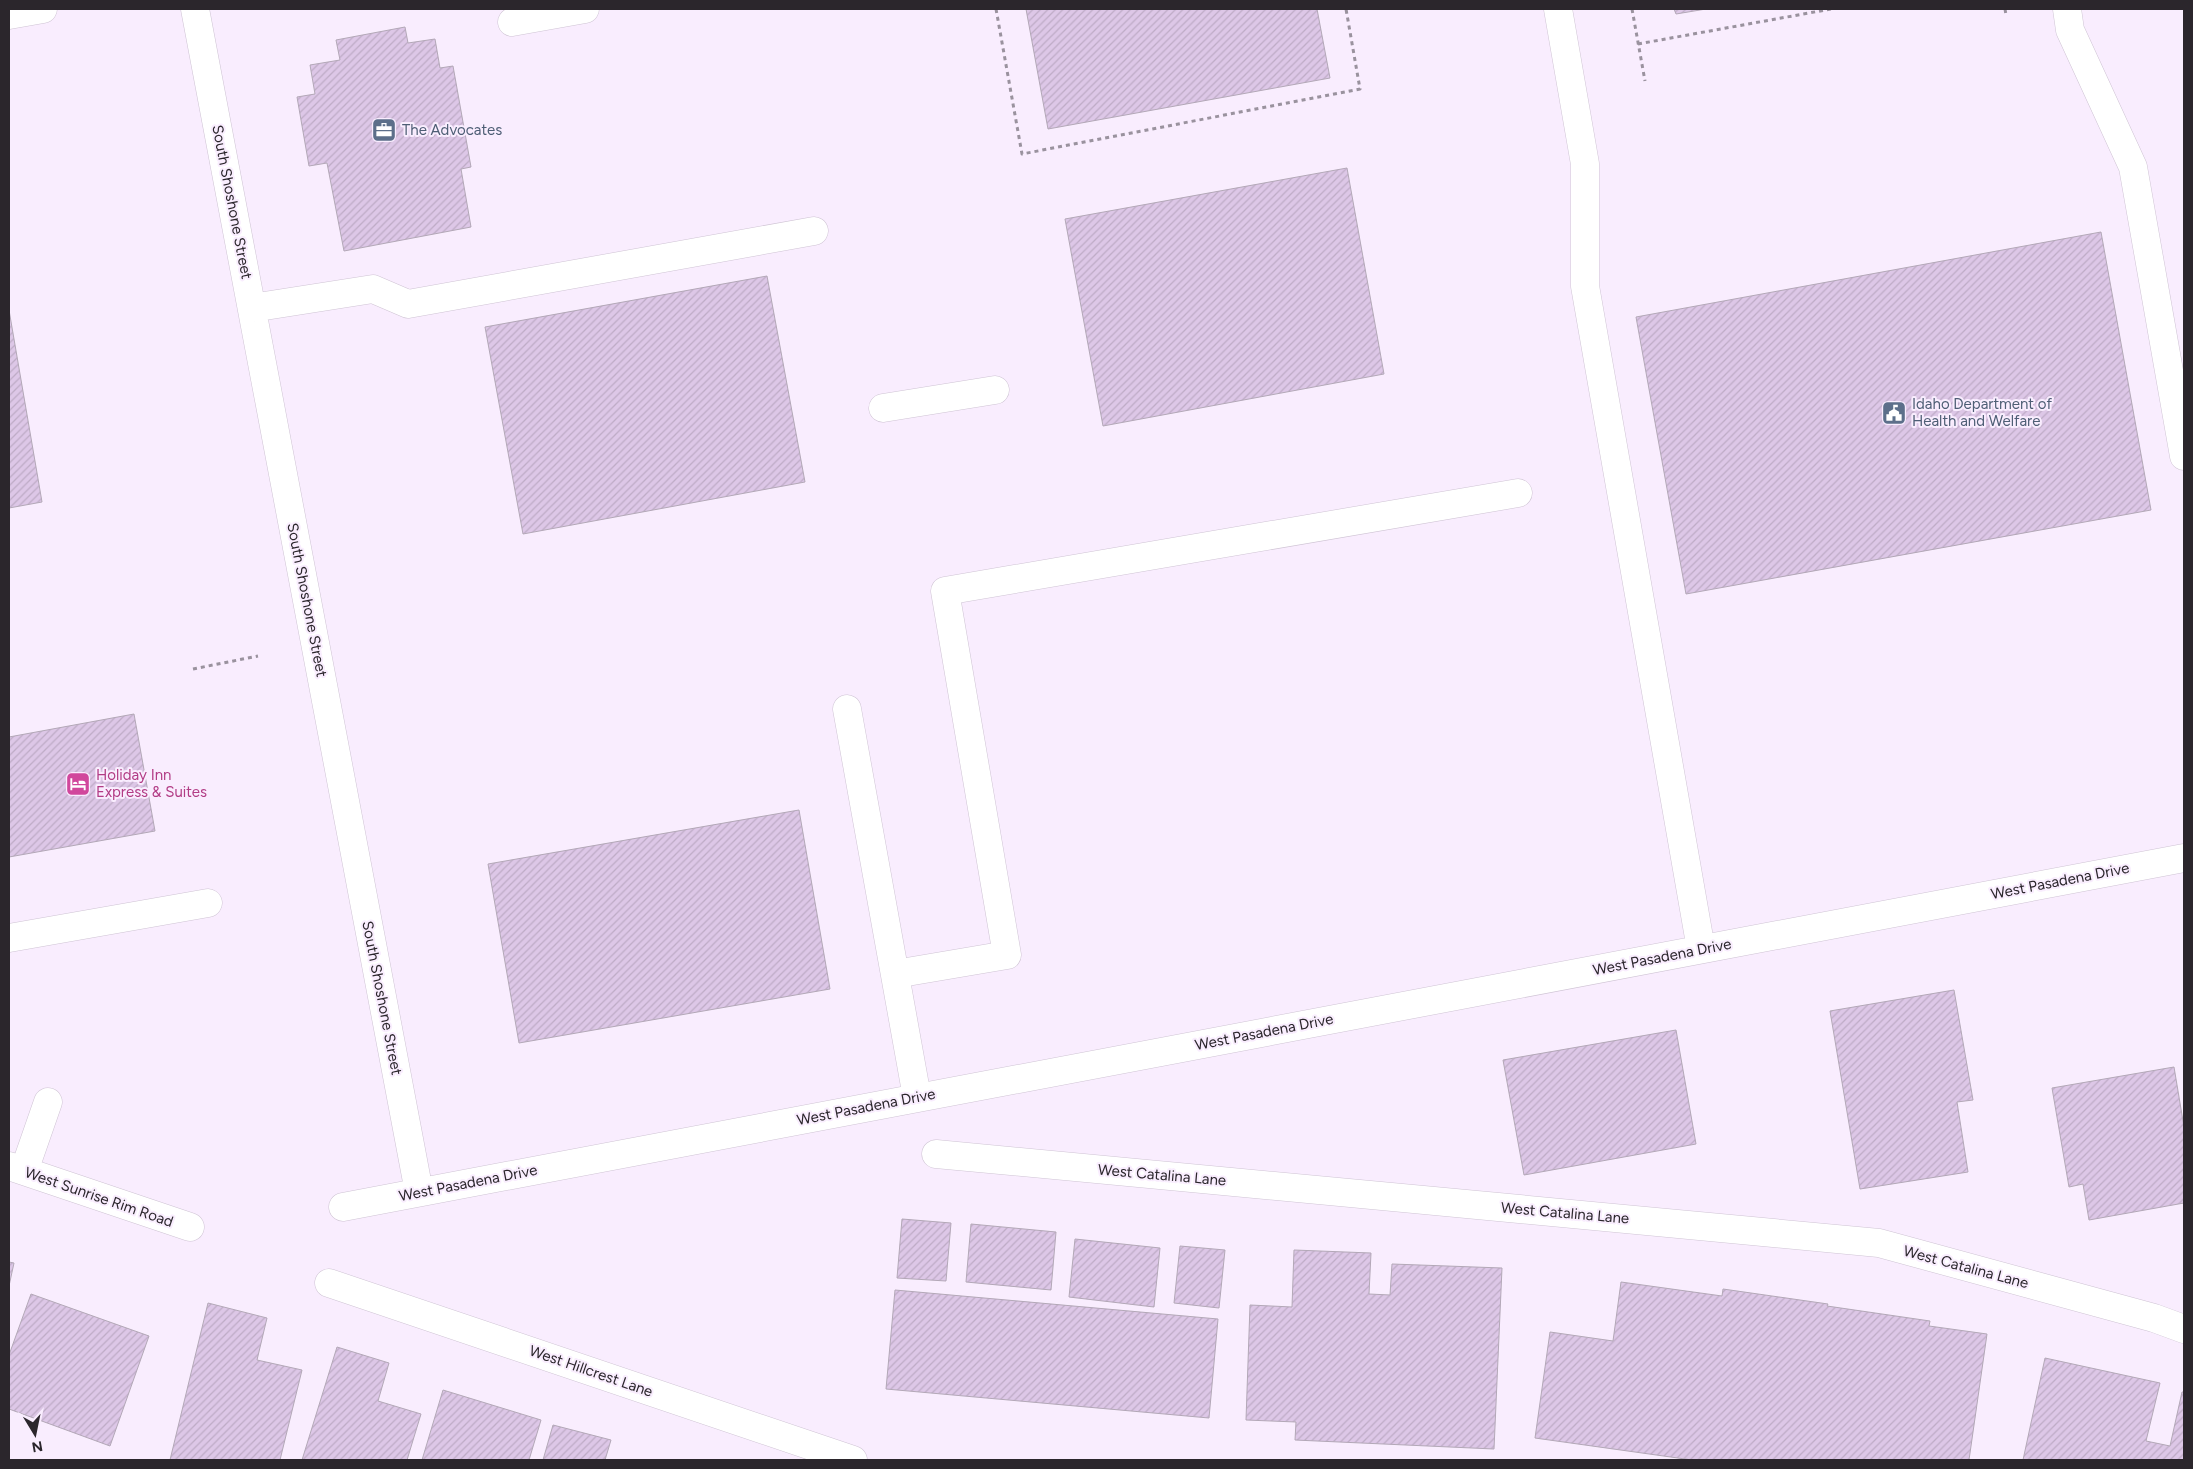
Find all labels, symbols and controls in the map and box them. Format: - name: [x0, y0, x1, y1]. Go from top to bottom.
- office icon: The Advocates: [371, 117, 397, 143]
- place label: The Advocates: [402, 121, 502, 139]
- street label: South Shoshone Street: [208, 123, 256, 281]
- place label: Idaho Department of Health and Welfare: [1912, 395, 2052, 430]
- public building icon: Idaho Department of Health and Welfare: [1881, 400, 1907, 426]
- street label: South Shoshone Street: [283, 521, 331, 679]
- place label: Holiday Inn Express & Suites: [96, 766, 207, 801]
- hotel icon: Holiday Inn Express & Suites: [65, 771, 91, 797]
- street label: West Pasadena Drive: [1989, 859, 2131, 903]
- street label: South Shoshone Street: [358, 919, 406, 1077]
- street label: West Pasadena Drive: [1591, 935, 1733, 979]
- street label: West Pasadena Drive: [1193, 1010, 1335, 1054]
- street label: West Pasadena Drive: [795, 1085, 937, 1129]
- street label: West Catalina Lane: [1097, 1160, 1227, 1190]
- street label: West Pasadena Drive: [397, 1161, 539, 1205]
- street label: West Sunrise Rim Road: [23, 1163, 175, 1231]
- street label: West Catalina Lane: [1500, 1198, 1630, 1228]
- street label: West Catalina Lane: [1902, 1242, 2030, 1292]
- street label: West Hillcrest Lane: [527, 1341, 655, 1401]
- north arrow: [10, 1409, 60, 1459]
- text: N: [30, 1437, 44, 1456]

